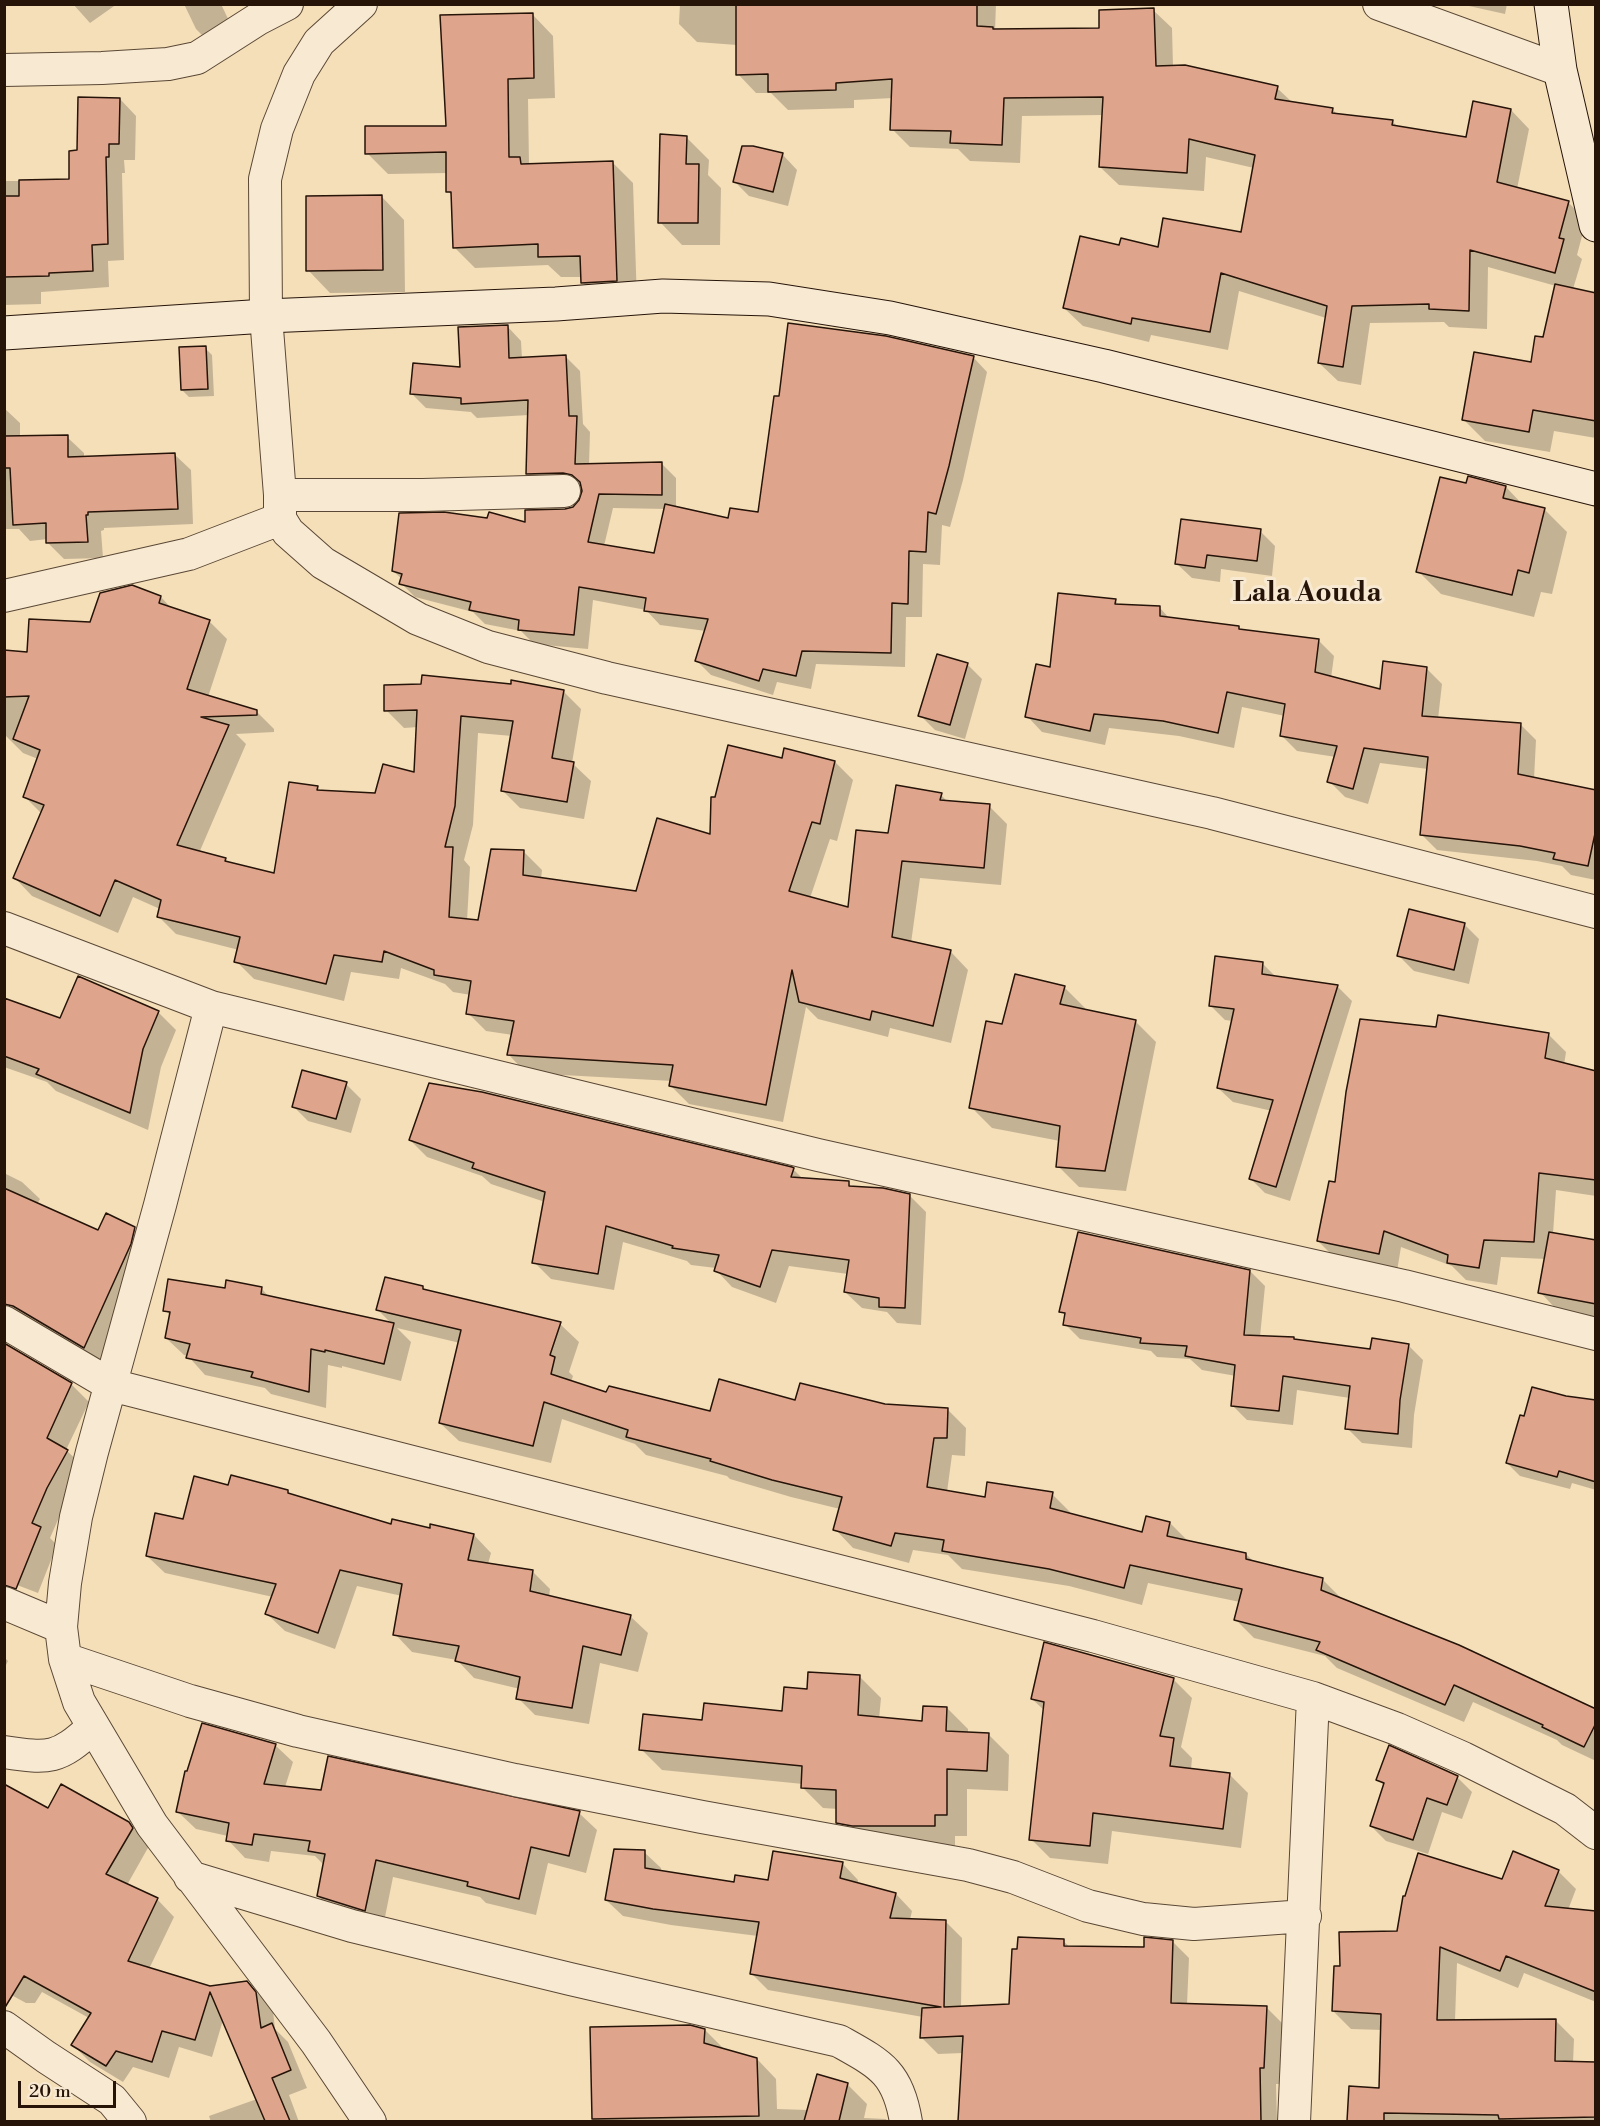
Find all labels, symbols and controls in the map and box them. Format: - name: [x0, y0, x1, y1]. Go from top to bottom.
- district label: Lala Aouda: [1232, 577, 1382, 611]
- scale bar: [21, 2069, 118, 2107]
- text: 20 m: [29, 2080, 71, 2103]

